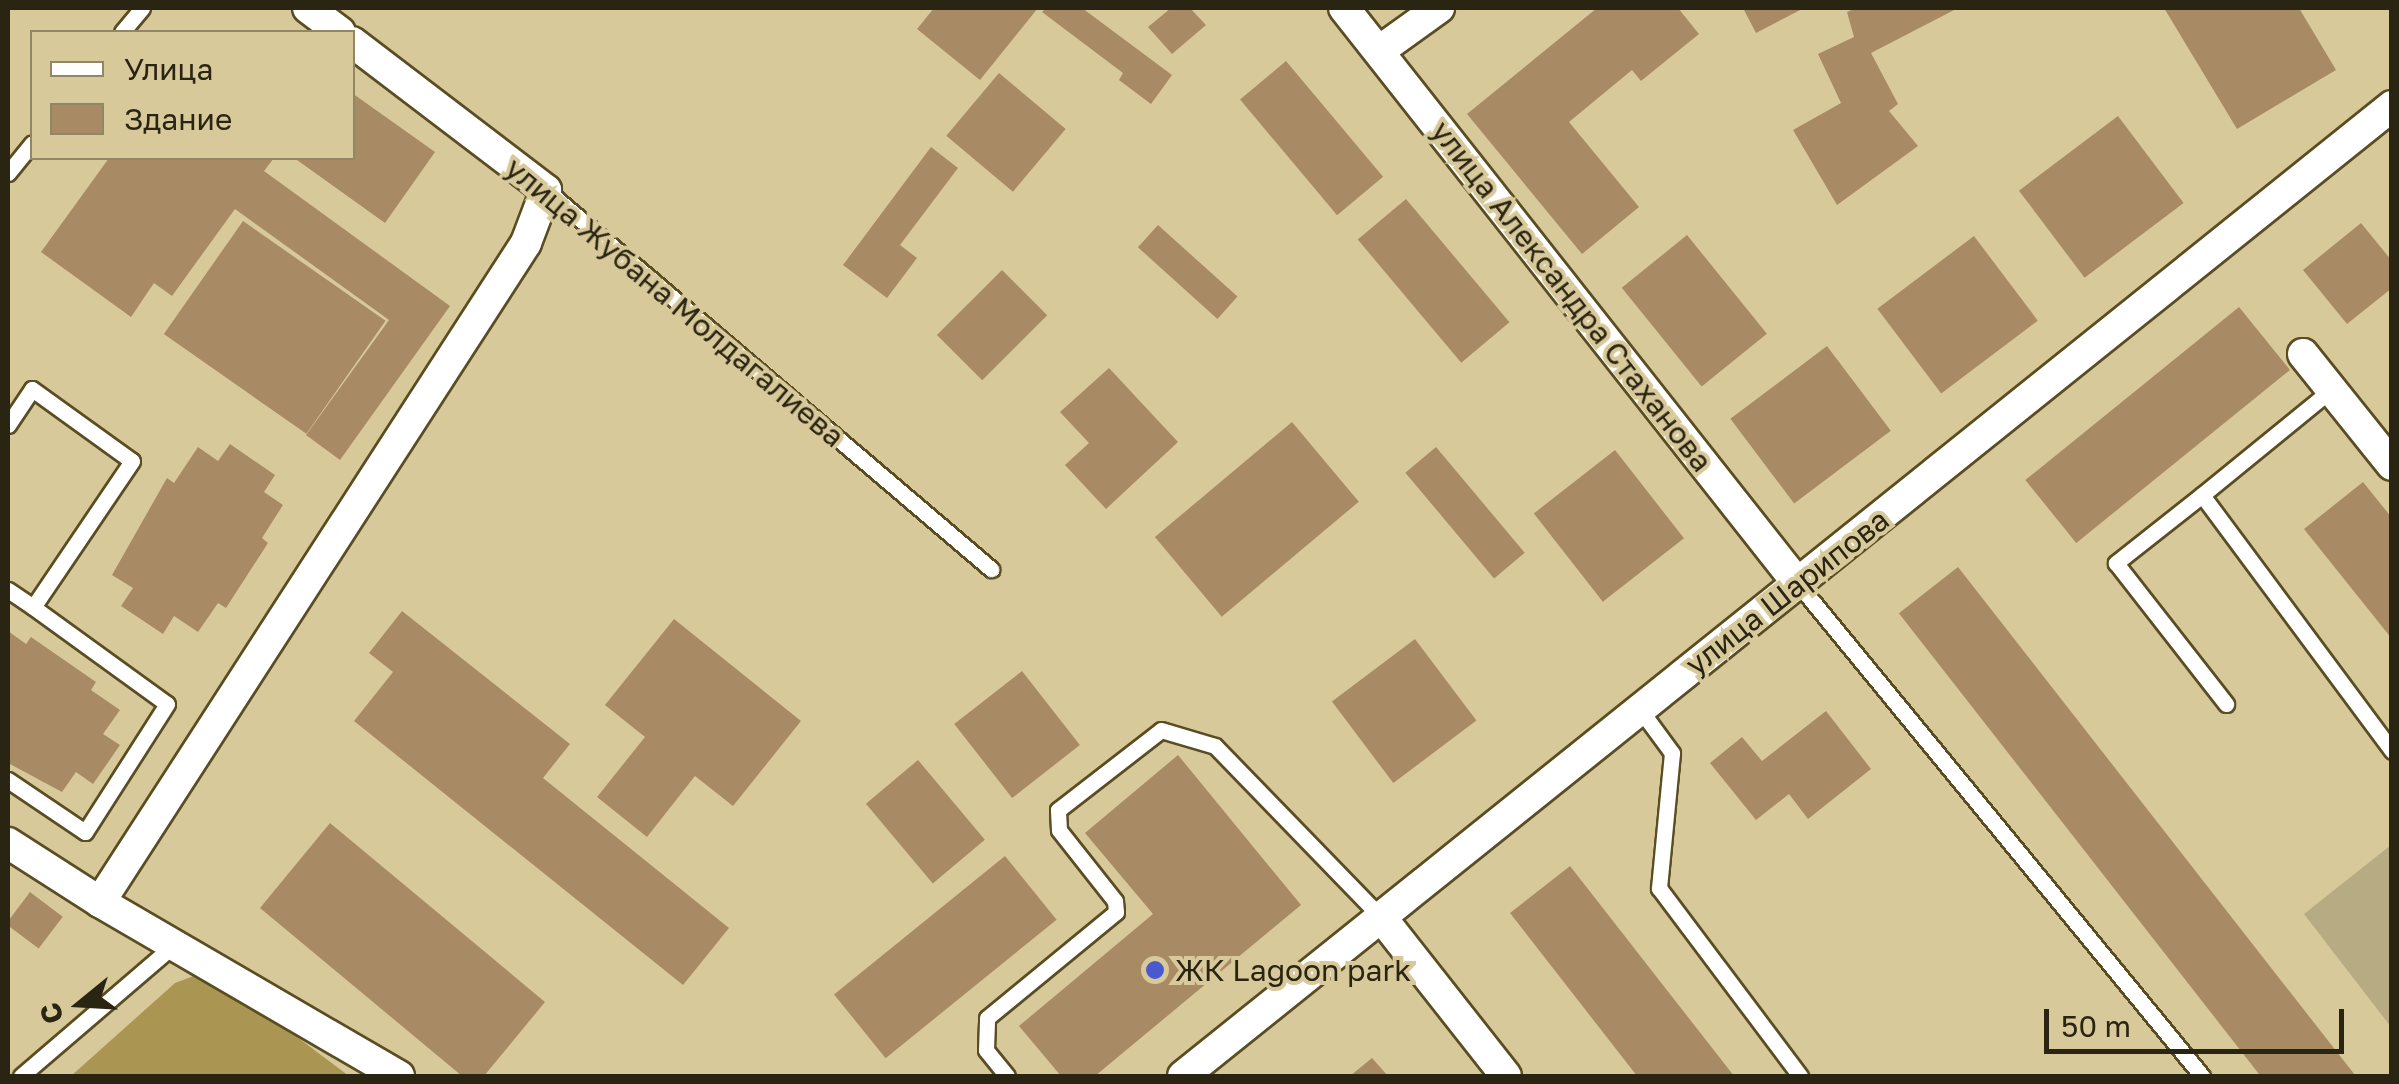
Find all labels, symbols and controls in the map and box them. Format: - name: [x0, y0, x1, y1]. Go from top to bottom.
- legend: [30, 30, 355, 160]
- text: Улица: [124, 51, 213, 87]
- text: Здание: [124, 101, 232, 137]
- street label: улица Александра Стаханова: [1424, 113, 1720, 479]
- street label: улица Жубана Молдагалиева: [498, 150, 852, 454]
- street label: улица Шарипова: [1678, 501, 1896, 683]
- place label: ЖК Lagoon park: [1175, 952, 1411, 988]
- north arrow: [30, 954, 130, 1054]
- marker: ЖК Lagoon park: [1144, 959, 1166, 981]
- scale bar: [2049, 989, 2349, 1051]
- text: С: [32, 999, 70, 1028]
- text: 50 m: [2061, 1008, 2131, 1044]

